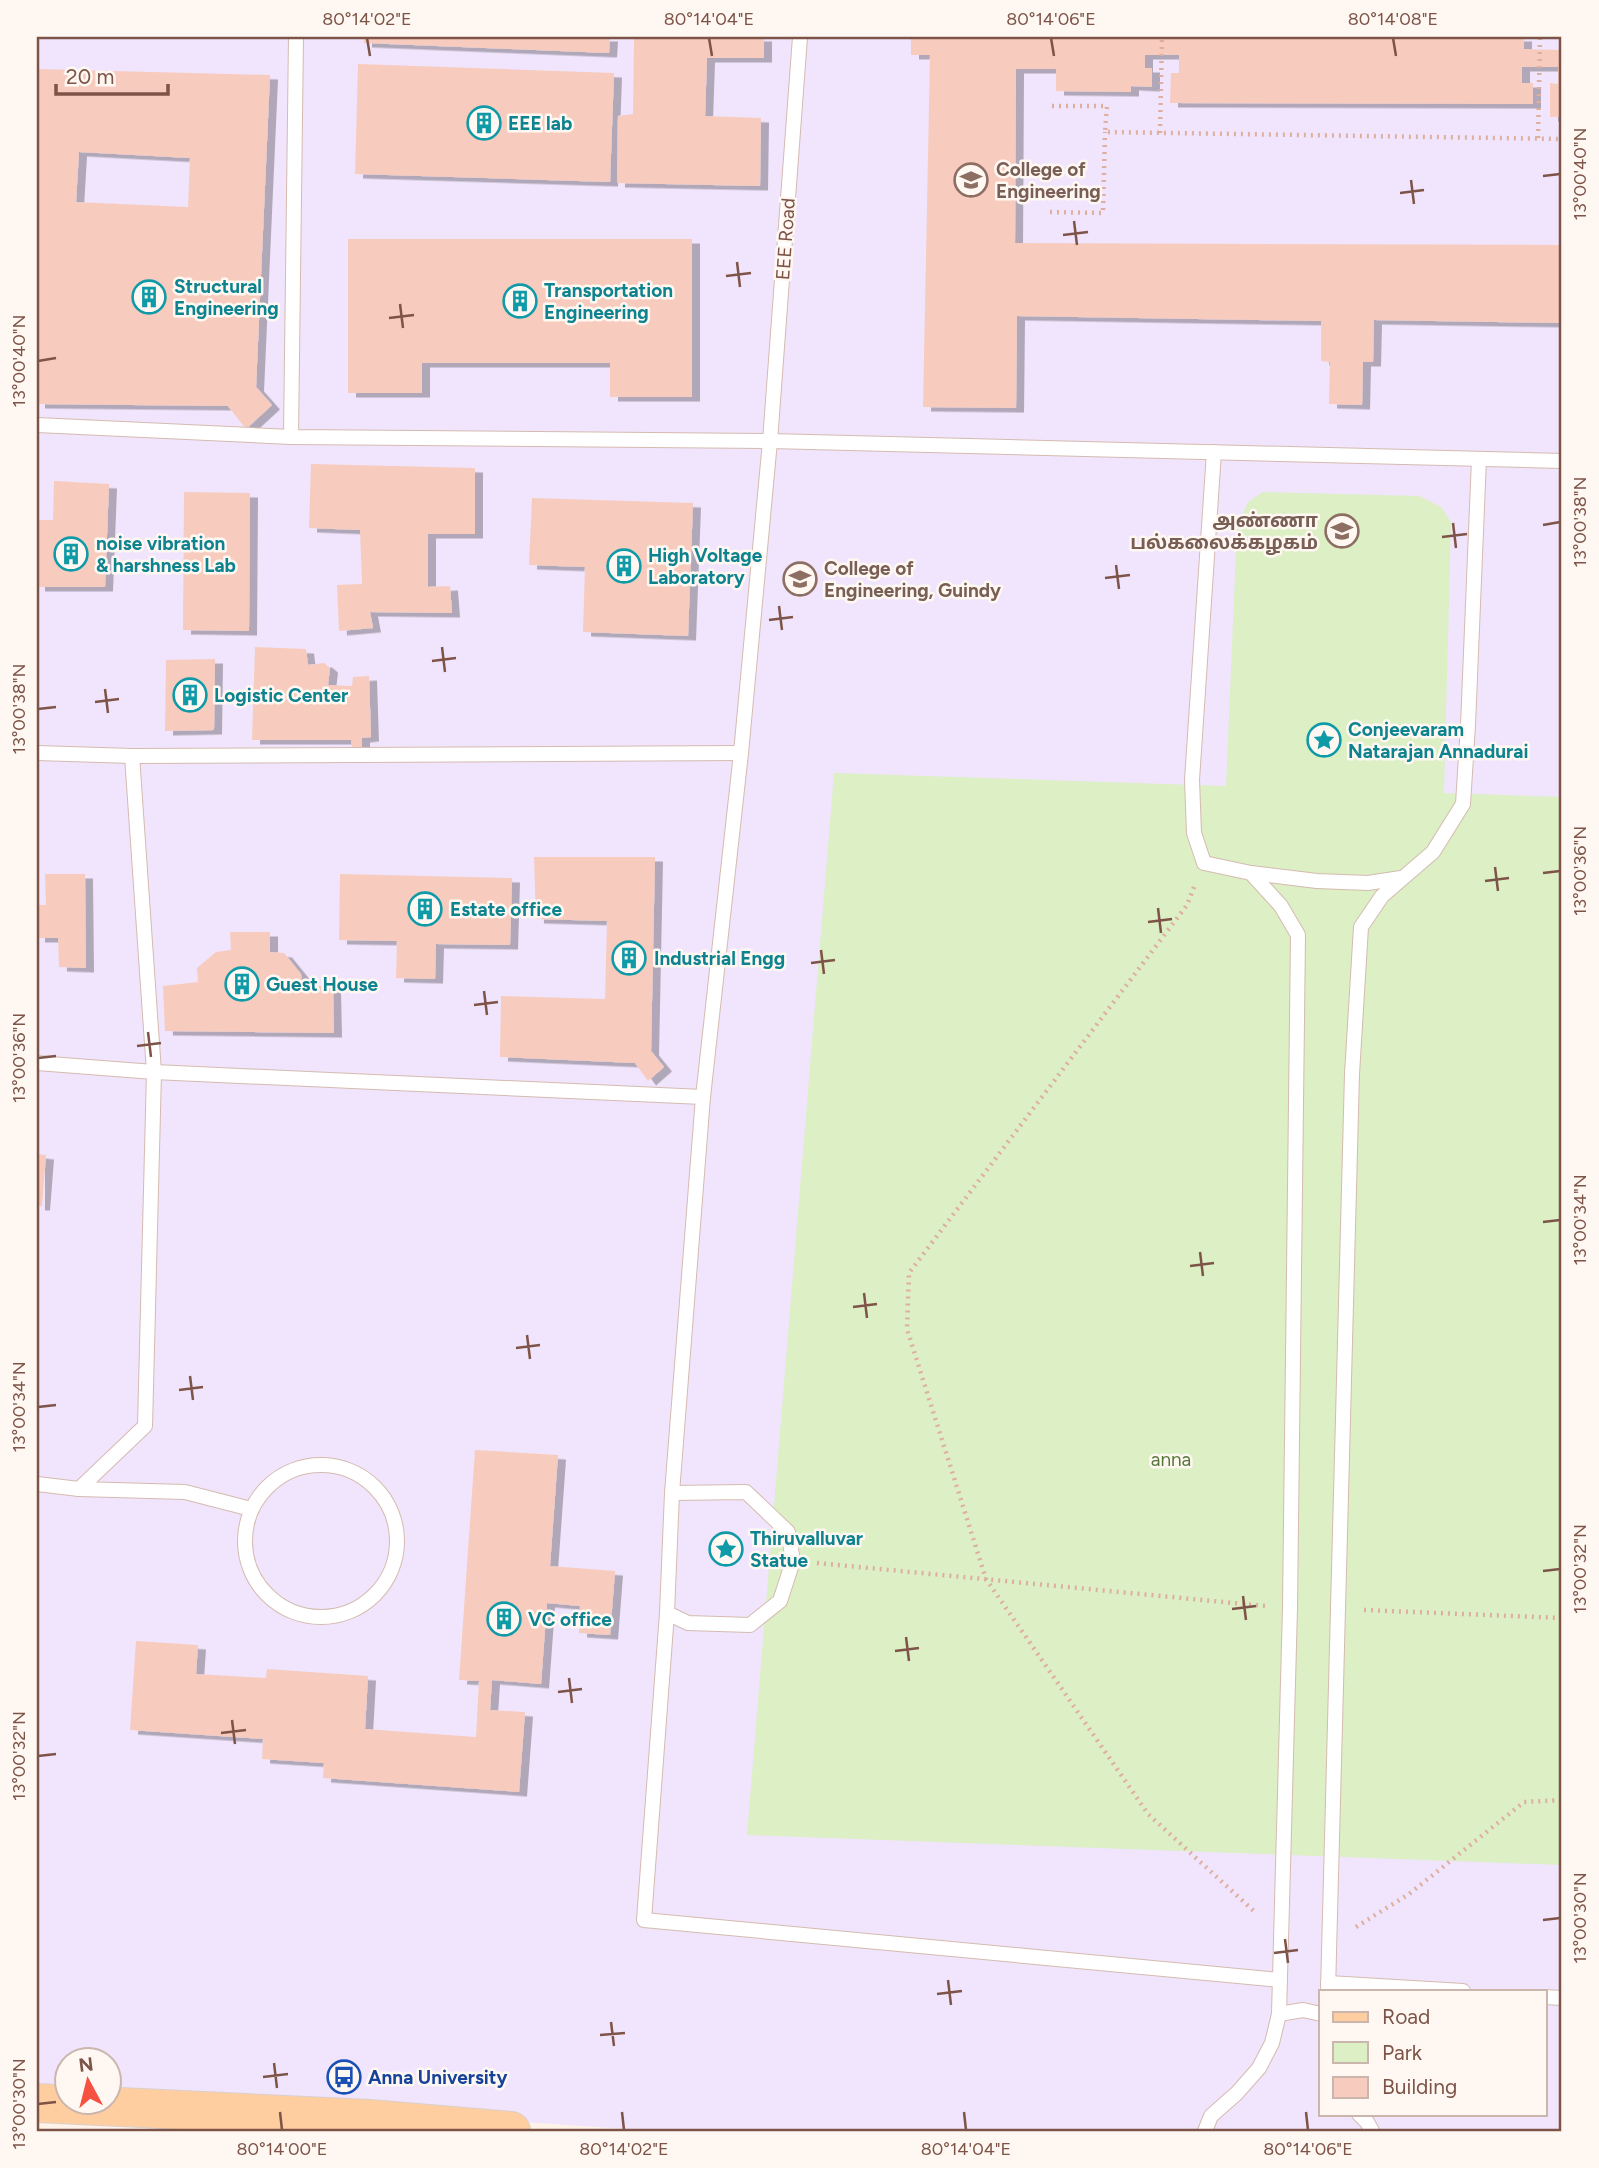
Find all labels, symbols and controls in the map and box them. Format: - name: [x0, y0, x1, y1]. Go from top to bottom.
- text: 80°14'02"E: [322, 8, 412, 30]
- text: 80°14'04"E: [664, 8, 754, 30]
- text: 80°14'06"E: [1006, 8, 1096, 30]
- text: 80°14'08"E: [1348, 8, 1438, 30]
- scale bar: [56, 52, 168, 96]
- text: 20 m: [66, 64, 114, 89]
- building icon: EEE lab: [465, 104, 503, 142]
- place label: EEE lab: [508, 112, 572, 135]
- text: 13°00'40"N: [1569, 128, 1591, 220]
- place label: College of Engineering: [996, 158, 1101, 203]
- school or university icon: College of Engineering: [952, 161, 990, 199]
- street label: EEE Road: [771, 197, 800, 281]
- place label: Structural Engineering: [174, 275, 279, 320]
- building icon: Structural Engineering: [130, 278, 168, 316]
- place label: Transportation Engineering: [544, 279, 673, 324]
- building icon: Transportation Engineering: [501, 282, 539, 320]
- text: 13°00'40"N: [8, 315, 30, 407]
- text: 13°00'38"N: [1569, 476, 1591, 568]
- place label: அண்ணா பல்கலைக்கழகம்: [1130, 509, 1318, 555]
- school or university icon: அண்ணா பல்கலைக்கழகம்: [1323, 512, 1361, 550]
- place label: noise vibration & harshness Lab: [96, 532, 236, 577]
- building icon: noise vibration & harshness Lab: [52, 535, 90, 573]
- place label: High Voltage Laboratory: [648, 544, 763, 589]
- building icon: High Voltage Laboratory: [605, 547, 643, 585]
- place label: College of Engineering, Guindy: [824, 557, 1001, 602]
- school or university icon: College of Engineering, Guindy: [781, 560, 819, 598]
- text: 13°00'38"N: [8, 663, 30, 755]
- building icon: Logistic Center: [171, 676, 209, 714]
- place label: Logistic Center: [214, 684, 348, 707]
- place label: Conjeevaram Natarajan Annadurai: [1348, 718, 1528, 763]
- place icon: Conjeevaram Natarajan Annadurai: [1305, 721, 1343, 759]
- text: 13°00'36"N: [1569, 826, 1591, 916]
- building icon: Estate office: [406, 890, 444, 928]
- place label: Estate office: [450, 898, 562, 921]
- building icon: Industrial Engg: [610, 939, 648, 977]
- place label: Industrial Engg: [654, 947, 785, 970]
- building icon: Guest House: [223, 965, 261, 1003]
- place label: Guest House: [266, 973, 378, 996]
- text: 13°00'36"N: [8, 1013, 30, 1103]
- text: 13°00'34"N: [1569, 1174, 1591, 1266]
- text: 13°00'34"N: [8, 1361, 30, 1453]
- park label: anna: [1151, 1448, 1191, 1471]
- text: 13°00'32"N: [1569, 1524, 1591, 1614]
- place label: Thiruvalluvar Statue: [750, 1527, 863, 1572]
- place icon: Thiruvalluvar Statue: [707, 1530, 745, 1568]
- building icon: VC office: [485, 1600, 523, 1638]
- place label: VC office: [528, 1608, 612, 1631]
- text: 13°00'32"N: [8, 1711, 30, 1801]
- text: 13°00'30"N: [1569, 1872, 1591, 1964]
- legend: [1319, 1990, 1546, 2116]
- text: Road: [1382, 2004, 1430, 2029]
- text: Park: [1382, 2040, 1423, 2065]
- north arrow: [52, 2046, 122, 2116]
- text: N: [77, 2052, 95, 2077]
- text: 13°00'30"N: [8, 2058, 30, 2150]
- bus stop icon: Anna University: [325, 2058, 363, 2096]
- place label: Anna University: [368, 2066, 507, 2089]
- text: Building: [1382, 2074, 1457, 2099]
- text: 80°14'00"E: [237, 2138, 327, 2160]
- text: 80°14'02"E: [579, 2138, 669, 2160]
- text: 80°14'04"E: [921, 2138, 1011, 2160]
- text: 80°14'06"E: [1263, 2138, 1353, 2160]

